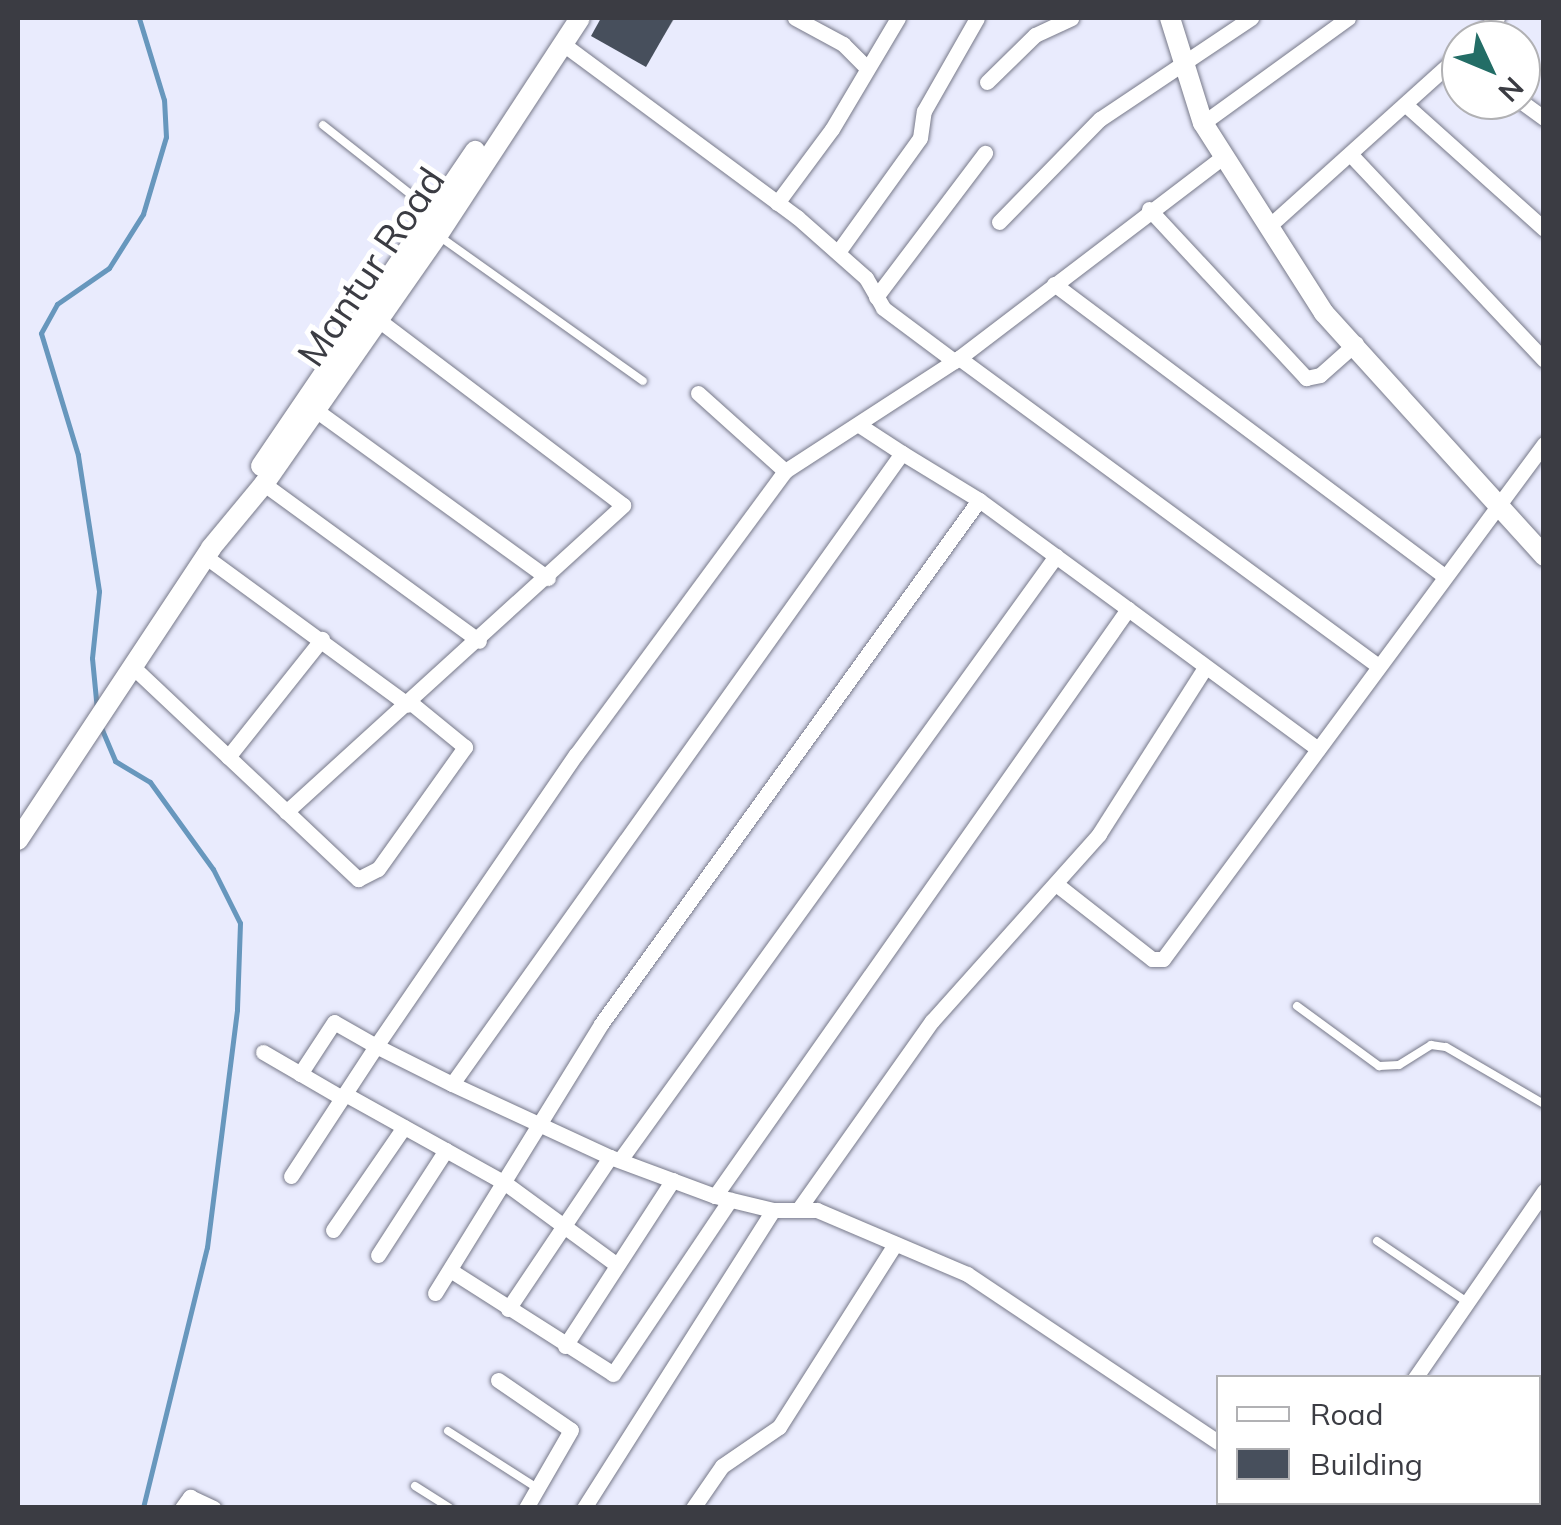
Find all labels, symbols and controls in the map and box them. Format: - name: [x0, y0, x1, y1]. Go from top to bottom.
- north arrow: [1441, 20, 1541, 120]
- text: N: [1492, 70, 1531, 110]
- street label: Mantur Road: [288, 159, 454, 375]
- legend: [1216, 1375, 1541, 1505]
- text: Road: [1310, 1395, 1384, 1433]
- text: Building: [1310, 1445, 1423, 1483]

